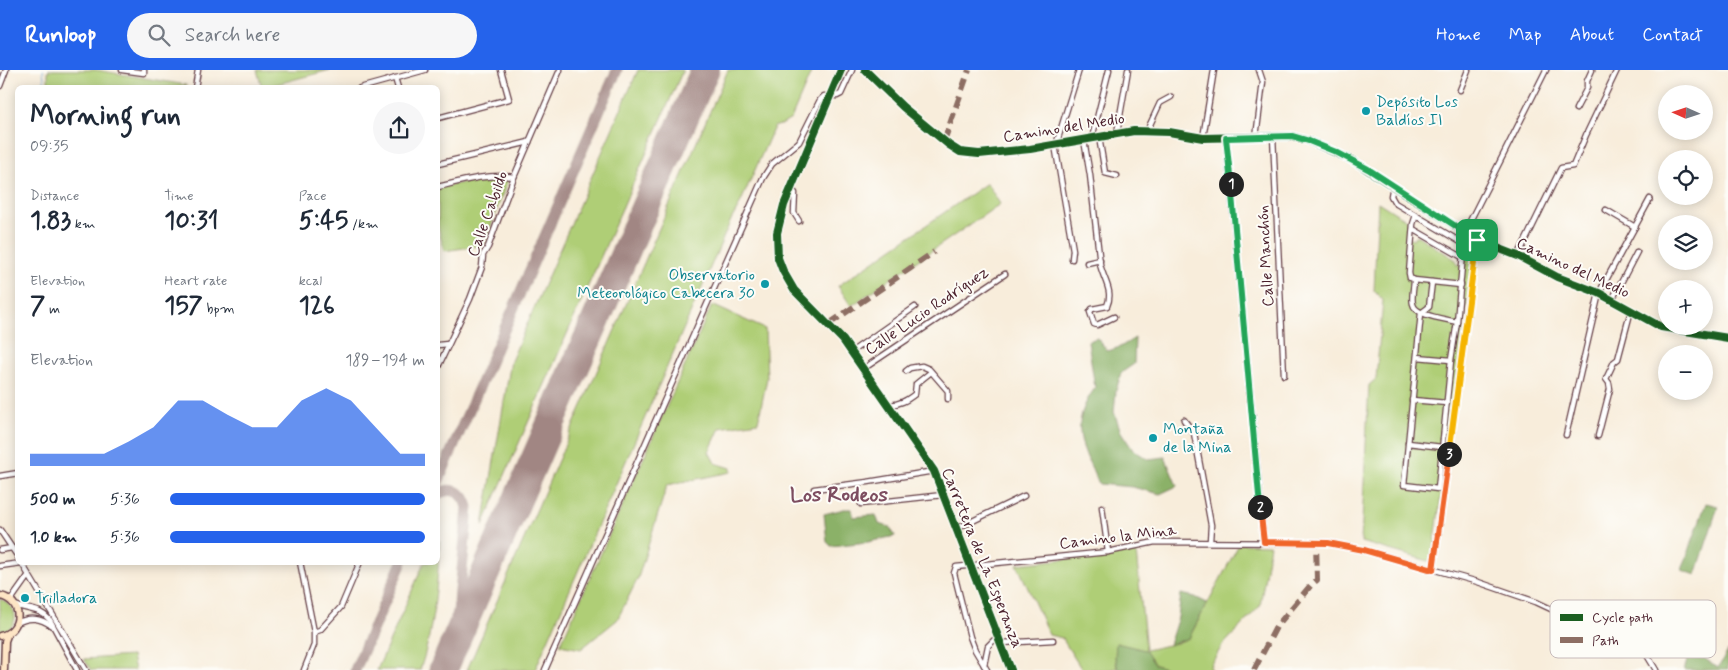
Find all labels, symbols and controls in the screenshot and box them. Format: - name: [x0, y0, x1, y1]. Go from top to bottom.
- search box: [127, 13, 477, 58]
- text: Runloop: [25, 20, 97, 51]
- icon: search: [145, 21, 173, 49]
- text: Search here: [185, 23, 280, 48]
- text: Home: [1436, 23, 1481, 47]
- text: Map: [1509, 23, 1542, 47]
- text: About: [1570, 23, 1614, 47]
- text: Contact: [1642, 23, 1703, 47]
- north arrow: [1658, 85, 1712, 140]
- map controls: [1658, 85, 1713, 400]
- place label: Depósito Los Baldíos II: [1376, 92, 1458, 131]
- text: Morning run: [30, 98, 181, 135]
- button: share: [373, 102, 425, 154]
- marker: Depósito Los Baldíos II: [1360, 105, 1372, 117]
- street label: Camino del Medio: [1002, 108, 1126, 148]
- text: 09:35: [30, 136, 69, 157]
- button: locate: [1658, 150, 1713, 205]
- street label: Calle Cabildo: [463, 168, 513, 260]
- pin: 1: [1218, 172, 1244, 196]
- text: 1: [1228, 175, 1235, 193]
- text: Distance: [30, 187, 79, 205]
- text: Time: [164, 187, 194, 205]
- text: Pace: [299, 187, 327, 205]
- text: 1.83: [30, 205, 71, 238]
- text: 10:31: [164, 205, 219, 238]
- text: 5:45: [299, 205, 348, 238]
- street label: Calle Manchón: [1253, 205, 1279, 307]
- text: km: [71, 215, 95, 233]
- text: /km: [348, 215, 379, 233]
- button: layers: [1658, 215, 1713, 270]
- pin: [1456, 219, 1498, 261]
- icon: arrive: [1463, 226, 1491, 254]
- street label: Camino del Medio: [1513, 233, 1633, 304]
- street label: Calle Lucio Rodríguez: [861, 262, 993, 360]
- place label: Observatorio Meteorológico Cabecera 30: [577, 265, 755, 304]
- text: Elevation: [30, 272, 85, 290]
- text: Heart rate: [164, 272, 227, 290]
- text: kcal: [299, 272, 322, 290]
- marker: Observatorio Meteorológico Cabecera 30: [759, 278, 771, 290]
- button: +: [1658, 280, 1713, 335]
- text: 7: [30, 290, 45, 323]
- text: 157: [164, 290, 203, 323]
- text: 126: [299, 290, 335, 323]
- text: m: [45, 300, 60, 318]
- text: bpm: [203, 300, 235, 318]
- button: −: [1658, 345, 1713, 400]
- text: Elevation: [30, 350, 93, 371]
- text: 189–194 m: [345, 350, 425, 371]
- place label: Montaña de la Mina: [1163, 419, 1232, 458]
- marker: Montaña de la Mina: [1147, 432, 1159, 444]
- pin: 3: [1436, 442, 1462, 466]
- text: 3: [1446, 445, 1453, 463]
- street label: Carretera de La Esperanza: [936, 465, 1028, 651]
- district label: Los Rodeos: [790, 481, 889, 509]
- text: 500 m: [30, 489, 75, 510]
- text: 5:36: [110, 489, 140, 510]
- pin: 2: [1248, 494, 1272, 520]
- text: 2: [1257, 498, 1264, 516]
- street label: Camino la Mina: [1058, 519, 1178, 555]
- text: 1.0 km: [30, 527, 77, 548]
- text: 5:36: [110, 527, 140, 548]
- place label: Trilladora: [35, 588, 97, 609]
- marker: Trilladora: [19, 592, 31, 604]
- legend: [1550, 600, 1716, 658]
- text: Cycle path: [1592, 609, 1653, 627]
- text: Path: [1592, 632, 1619, 650]

